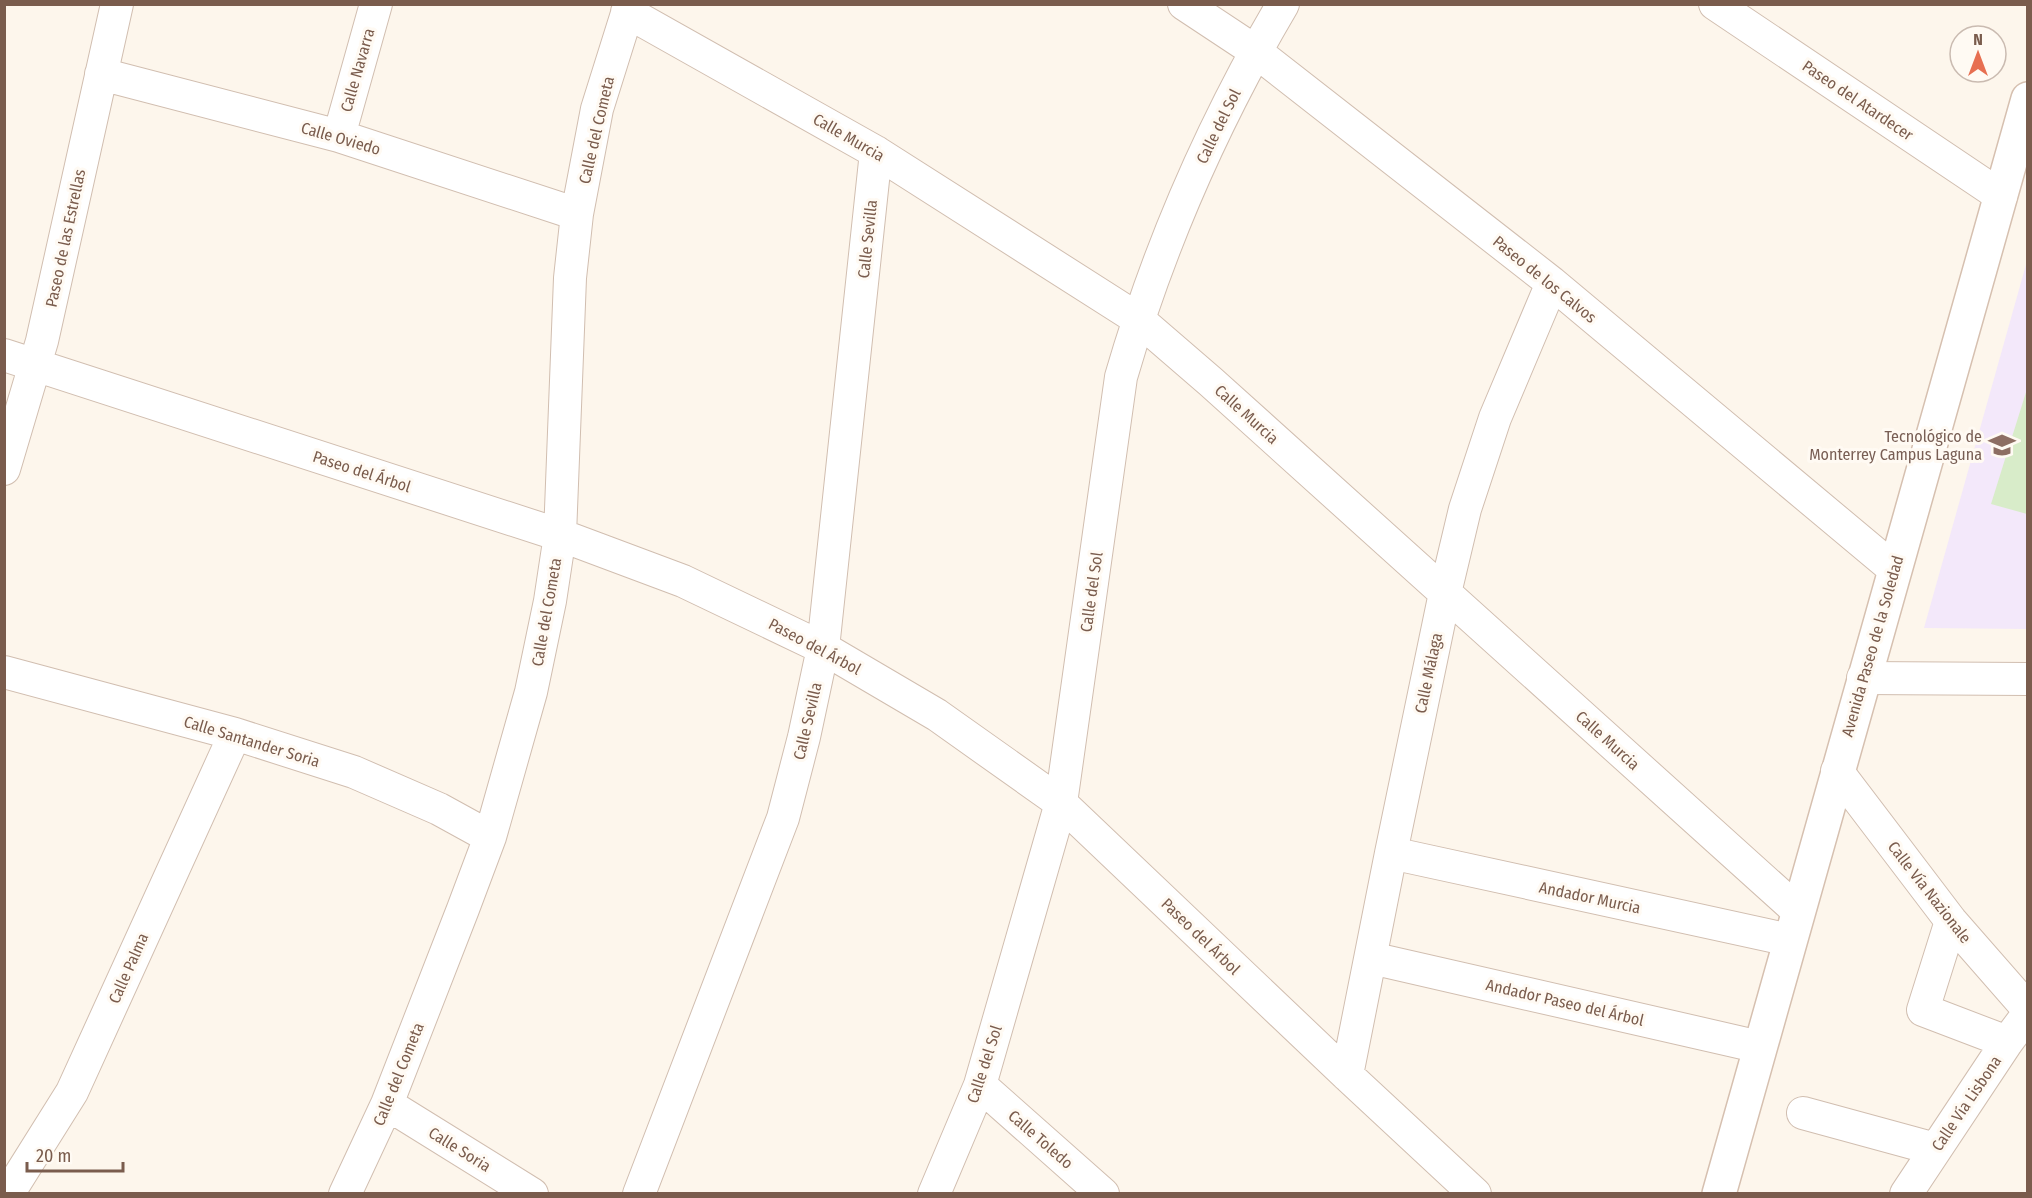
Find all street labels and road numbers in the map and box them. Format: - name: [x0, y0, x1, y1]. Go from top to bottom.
- street label: Calle Navarra: [336, 26, 379, 114]
- street label: Paseo del Atardecer: [1799, 56, 1917, 145]
- street label: Calle del Cometa: [575, 74, 618, 186]
- street label: Calle del Sol: [1192, 86, 1245, 167]
- street label: Calle Murcia: [810, 109, 888, 166]
- street label: Calle Oviedo: [299, 118, 383, 159]
- street label: Paseo de las Estrellas: [42, 167, 89, 309]
- street label: Calle Sevilla: [854, 199, 881, 279]
- street label: Paseo de los Calvos: [1489, 232, 1600, 327]
- street label: Calle Murcia: [1211, 381, 1283, 448]
- street label: Paseo del Árbol: [311, 447, 413, 496]
- street label: Calle del Sol: [1076, 551, 1107, 633]
- street label: Avenida Paseo de la Soledad: [1837, 553, 1907, 739]
- street label: Calle del Cometa: [528, 556, 565, 668]
- street label: Paseo del Árbol: [765, 614, 864, 679]
- street label: Calle Málaga: [1411, 631, 1446, 715]
- street label: Calle Sevilla: [789, 680, 826, 762]
- street label: Calle Murcia: [1572, 707, 1644, 774]
- street label: Calle Santander Soria: [182, 712, 322, 771]
- street label: Calle Vía Nazionale: [1884, 838, 1975, 947]
- street label: Andador Murcia: [1537, 877, 1642, 918]
- street label: Paseo del Árbol: [1157, 894, 1244, 979]
- street label: Calle Palma: [104, 930, 153, 1006]
- street label: Andador Paseo del Árbol: [1484, 975, 1646, 1030]
- street label: Calle del Cometa: [369, 1020, 428, 1129]
- street label: Calle del Sol: [963, 1023, 1006, 1105]
- street label: Calle Vía Lisbona: [1928, 1052, 2005, 1155]
- street label: Calle Toledo: [1004, 1106, 1077, 1173]
- street label: Calle Soria: [425, 1123, 494, 1176]

